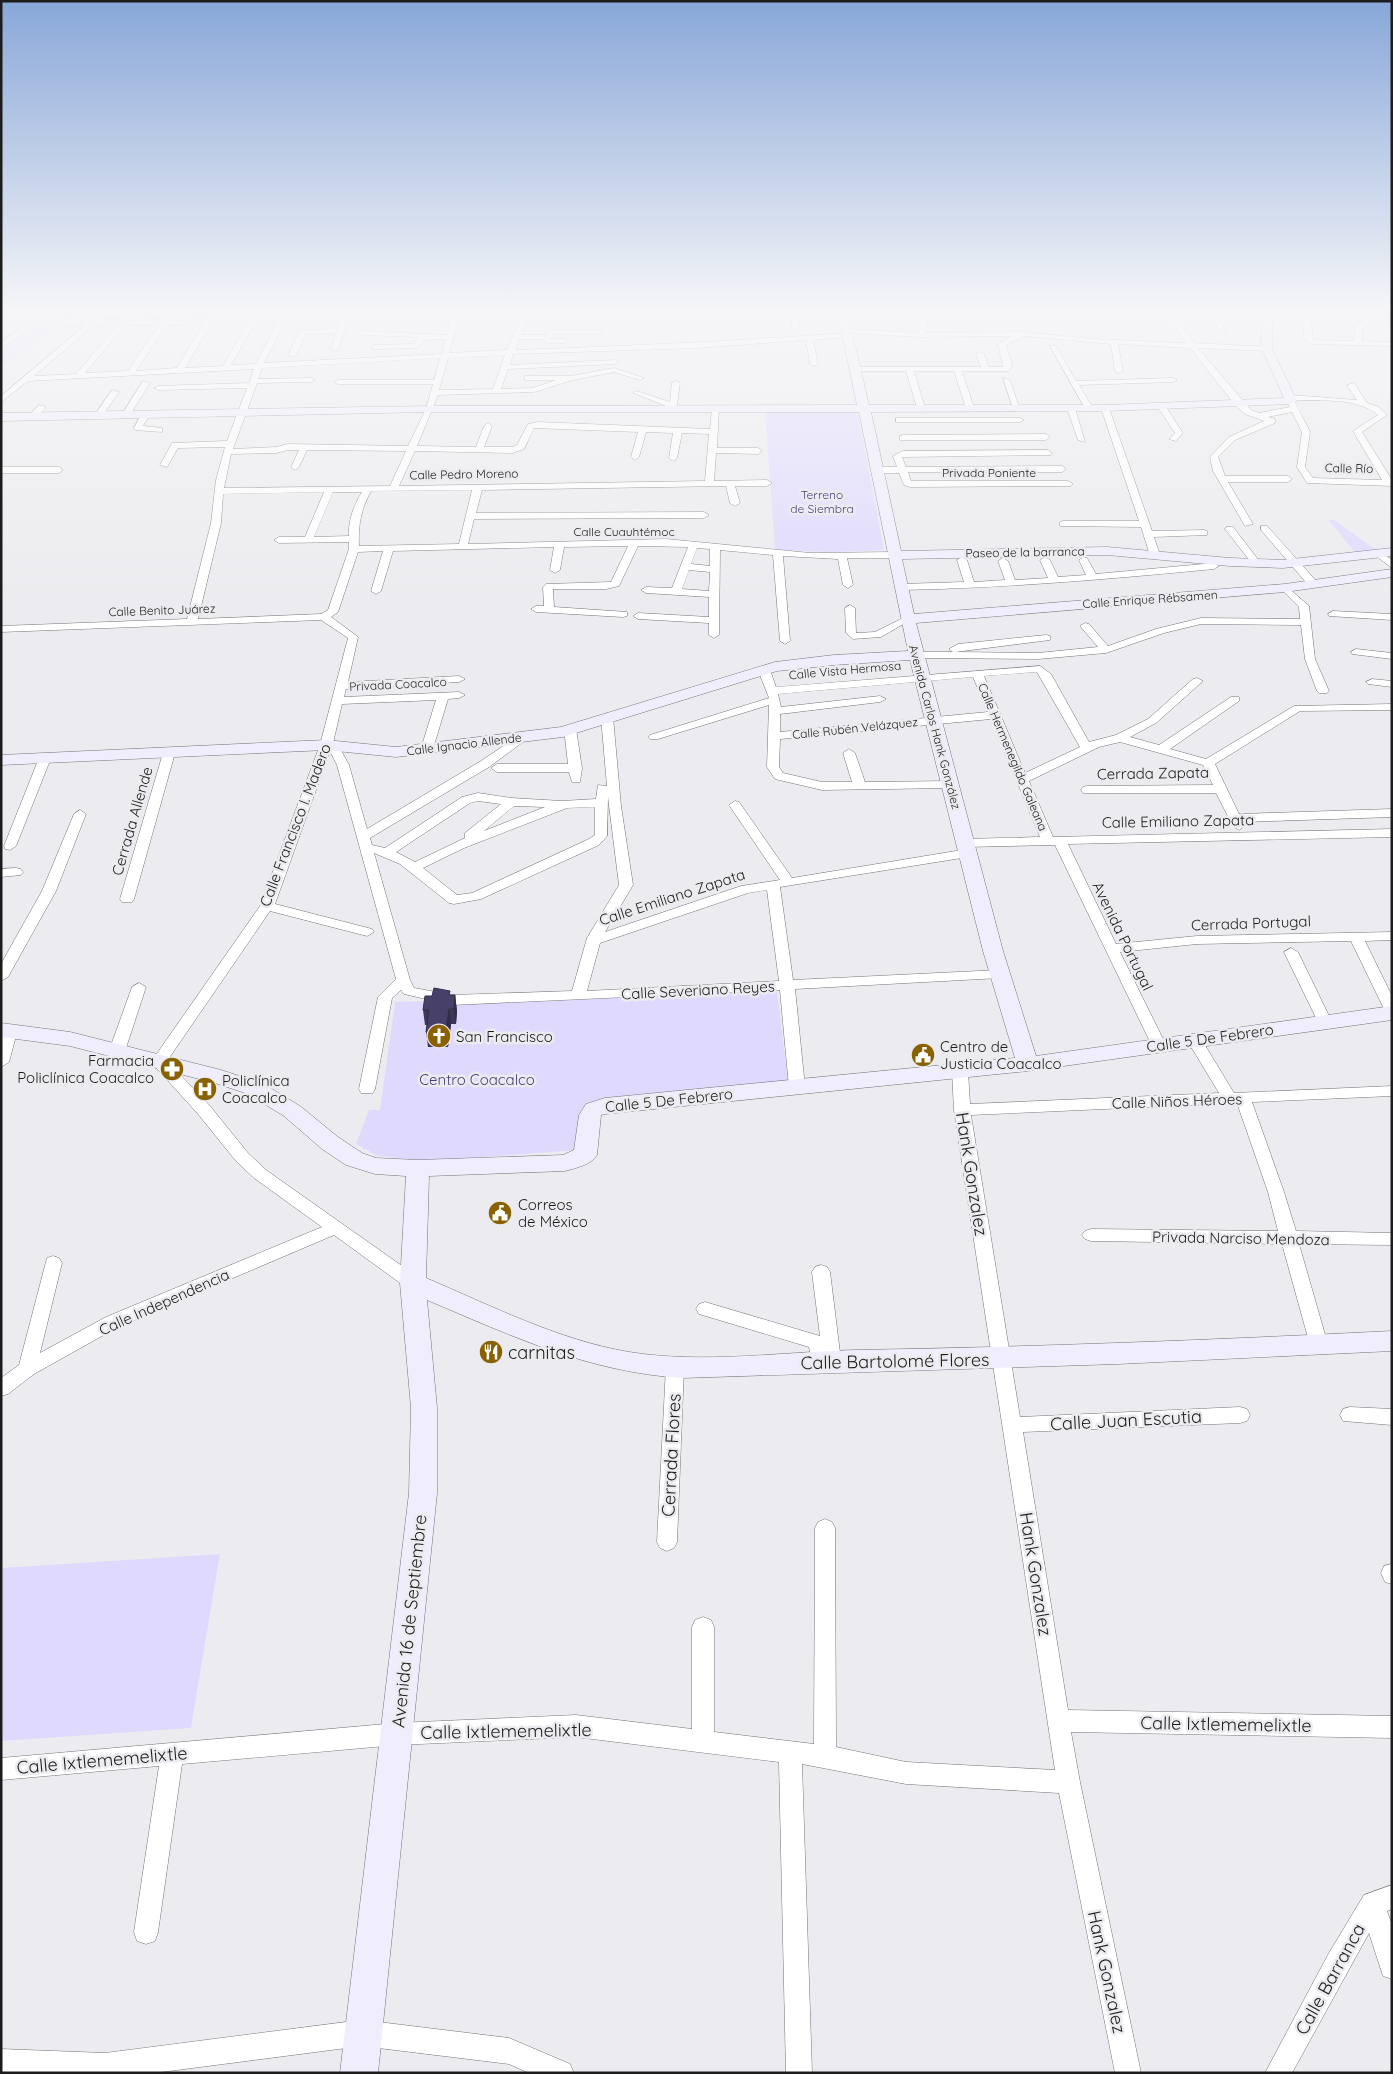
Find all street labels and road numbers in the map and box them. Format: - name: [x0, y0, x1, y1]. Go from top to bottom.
- street label: Calle Río: [1325, 460, 1373, 476]
- street label: Privada Poniente: [942, 465, 1036, 480]
- street label: Calle Pedro Moreno: [409, 466, 519, 482]
- street label: Calle Cuauhtémoc: [573, 524, 675, 539]
- street label: Paseo de la barranca: [965, 543, 1085, 561]
- street label: Calle Enrique Rébsamen: [1082, 587, 1218, 611]
- street label: Calle Benito Juárez: [108, 601, 216, 619]
- street label: Avenida Carlos Hank González: [906, 643, 964, 811]
- street label: Calle Vista Hermosa: [788, 658, 902, 682]
- street label: Privada Coacalco: [349, 674, 447, 694]
- street label: Calle Hermenegildo Galeana: [975, 681, 1051, 833]
- street label: Calle Rubén Velázquez: [791, 714, 919, 742]
- street label: Calle Ignacio Allende: [406, 729, 522, 758]
- street label: Calle Francisco I. Madero: [255, 741, 335, 909]
- street label: Cerrada Zapata: [1097, 763, 1209, 783]
- street label: Cerrada Allende: [107, 764, 157, 878]
- street label: Calle Emiliano Zapata: [1102, 810, 1254, 832]
- street label: Calle Emiliano Zapata: [597, 864, 747, 930]
- street label: Avenida Portugal: [1088, 878, 1158, 994]
- street label: Cerrada Portugal: [1191, 911, 1311, 935]
- street label: Calle Severiano Reyes: [621, 976, 775, 1004]
- street label: Calle 5 De Febrero: [1145, 1020, 1275, 1056]
- street label: Calle 5 De Febrero: [604, 1084, 734, 1116]
- street label: Calle Niños Héroes: [1111, 1089, 1243, 1113]
- street label: Hank Gonzalez: [951, 1111, 993, 1237]
- street label: Privada Narciso Mendoza: [1152, 1227, 1330, 1249]
- street label: Calle Independencia: [96, 1265, 232, 1339]
- street label: Calle Bartolomé Flores: [800, 1348, 990, 1374]
- street label: Cerrada Flores: [656, 1393, 686, 1517]
- street label: Calle Juan Escutia: [1050, 1405, 1202, 1435]
- street label: Hank Gonzalez: [1015, 1511, 1057, 1637]
- street label: Avenida 16 de Septiembre: [386, 1513, 432, 1729]
- street label: Calle Ixtlememelixtle: [1140, 1711, 1312, 1737]
- street label: Calle Ixtlememelixtle: [420, 1718, 592, 1744]
- street label: Calle Ixtlememelixtle: [16, 1741, 188, 1779]
- street label: Hank Gonzalez: [1083, 1909, 1131, 2035]
- street label: Calle Barranca: [1290, 1919, 1370, 2039]

